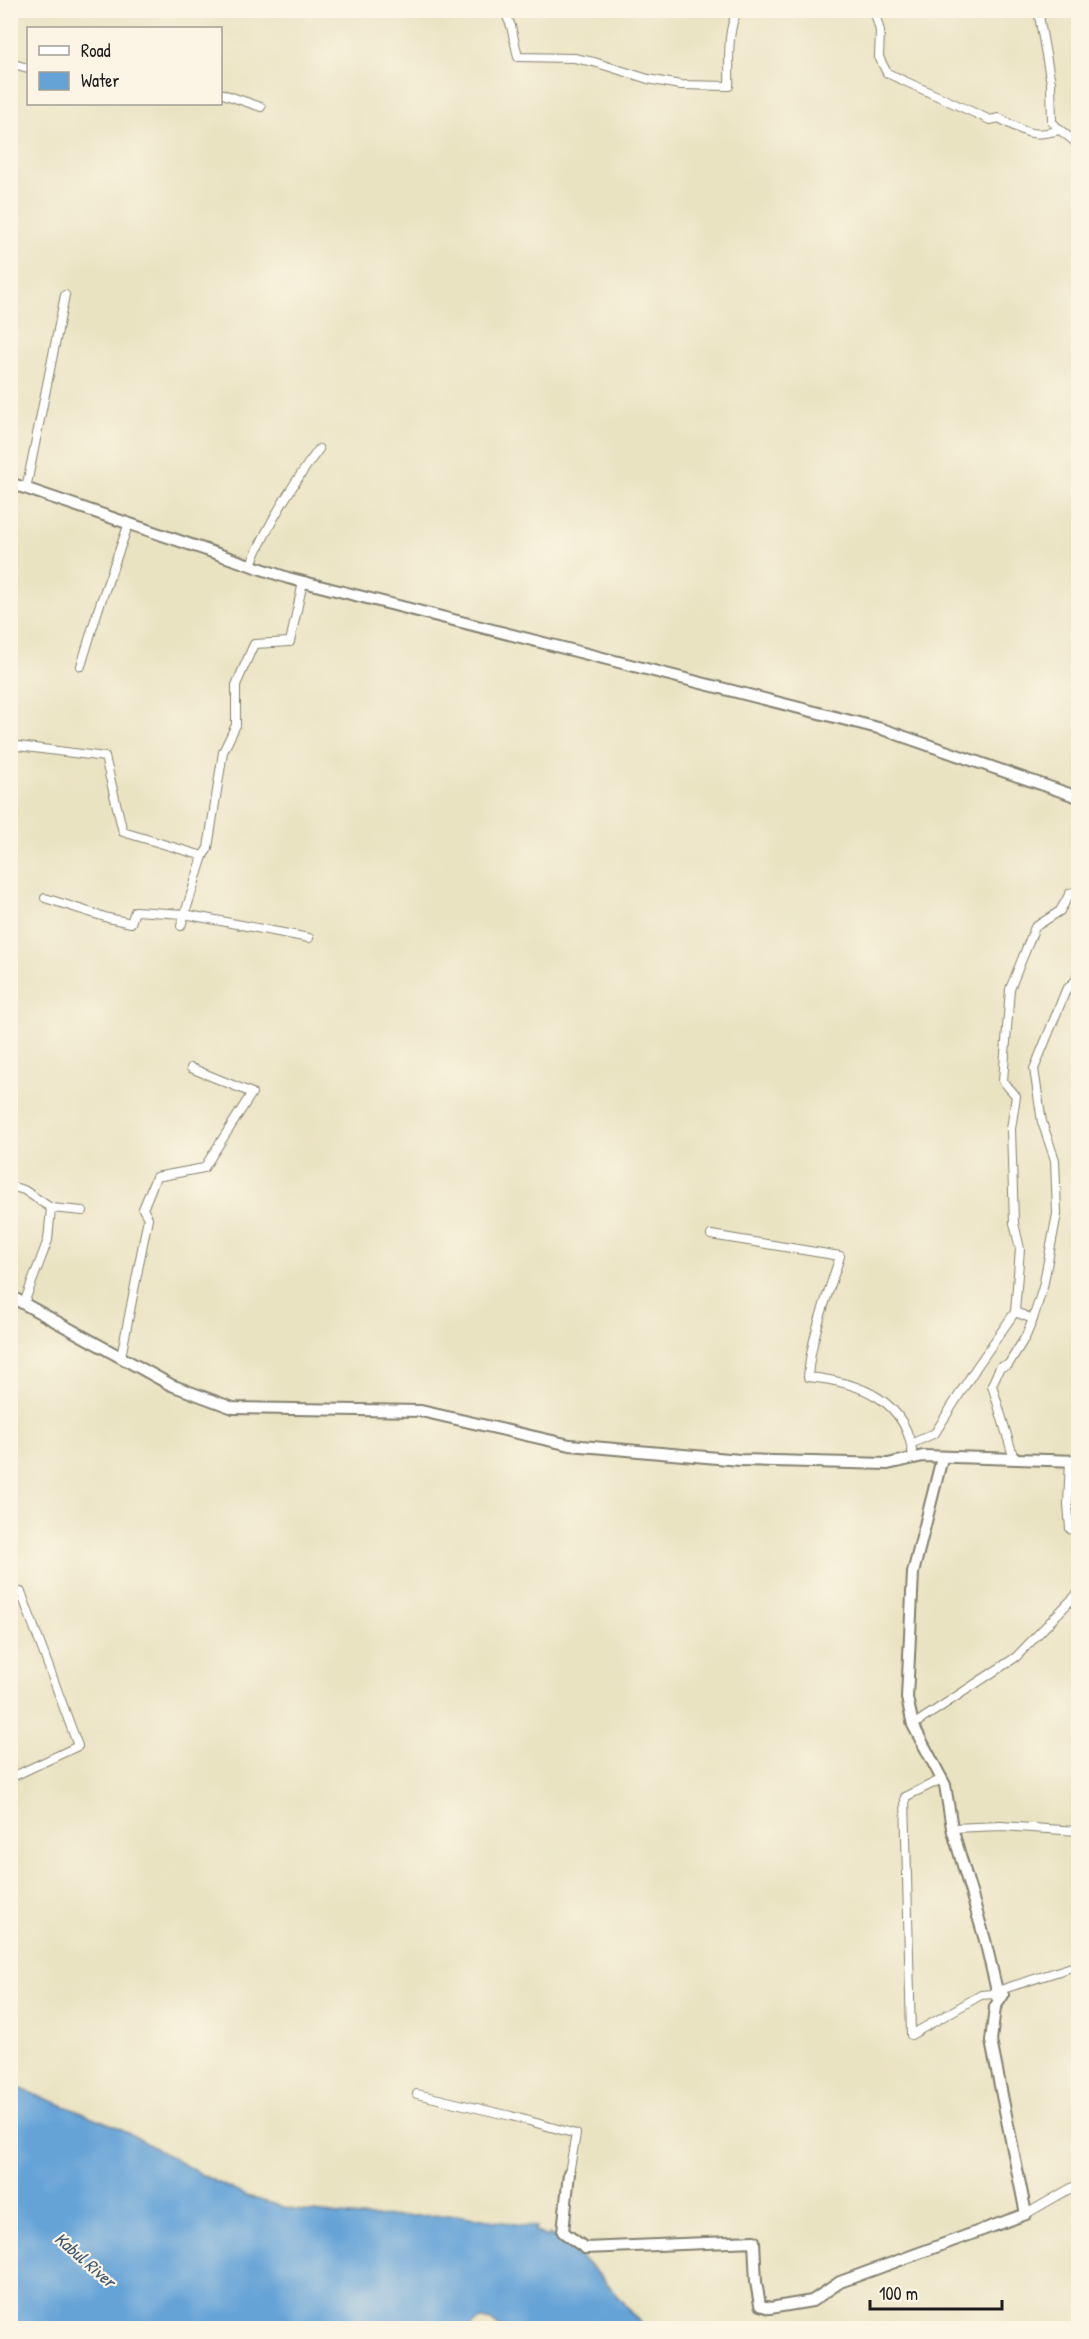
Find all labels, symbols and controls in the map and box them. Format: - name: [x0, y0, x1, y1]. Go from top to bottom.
- legend: [27, 27, 222, 105]
- text: Road: [81, 38, 111, 63]
- text: Water: [81, 68, 119, 93]
- water label: Kabul River: [49, 2226, 123, 2295]
- scale bar: [870, 2273, 1002, 2311]
- text: 100 m: [879, 2281, 918, 2306]

